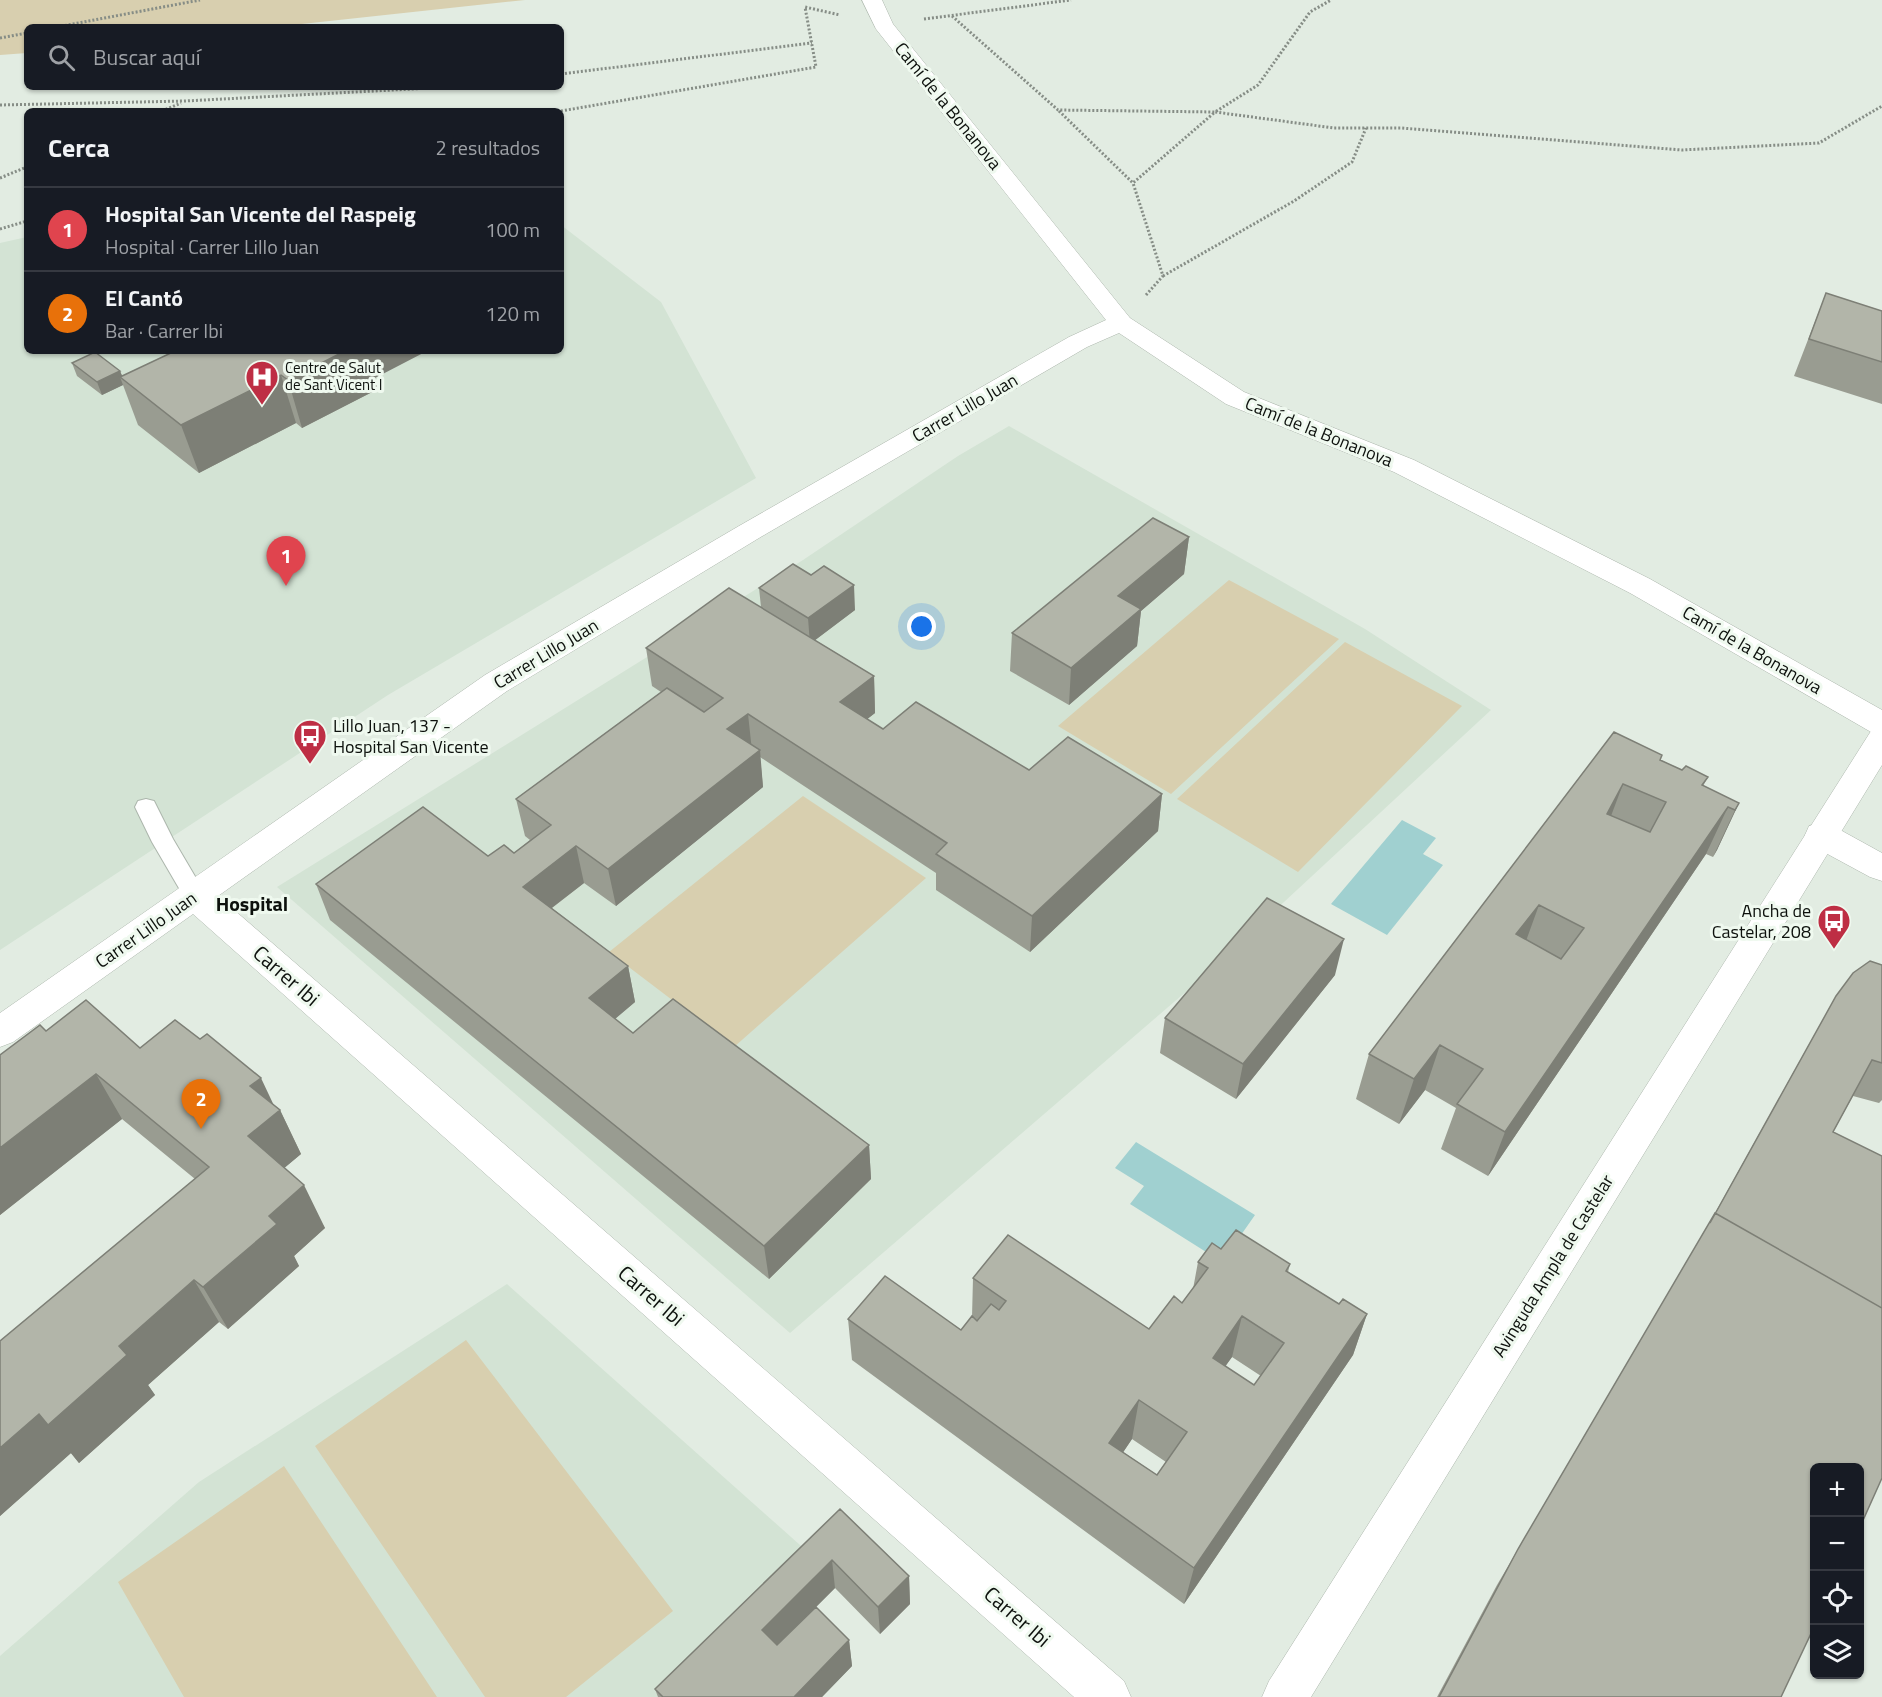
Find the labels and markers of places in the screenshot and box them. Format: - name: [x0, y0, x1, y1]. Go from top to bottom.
- place label: Centre de Salut de Sant Vicent I: [285, 356, 382, 396]
- hospital icon: Centre de Salut de Sant Vicent I: [244, 359, 280, 406]
- pin: 1: [266, 536, 306, 586]
- place label: Lillo Juan, 137 - Hospital San Vicente: [333, 712, 488, 760]
- bus stop icon: Lillo Juan, 137 - Hospital San Vicente: [292, 718, 328, 765]
- place label: Ancha de Castelar, 208: [1712, 897, 1811, 945]
- bus stop icon: Ancha de Castelar, 208: [1816, 903, 1852, 950]
- pin: 2: [182, 1080, 220, 1129]

